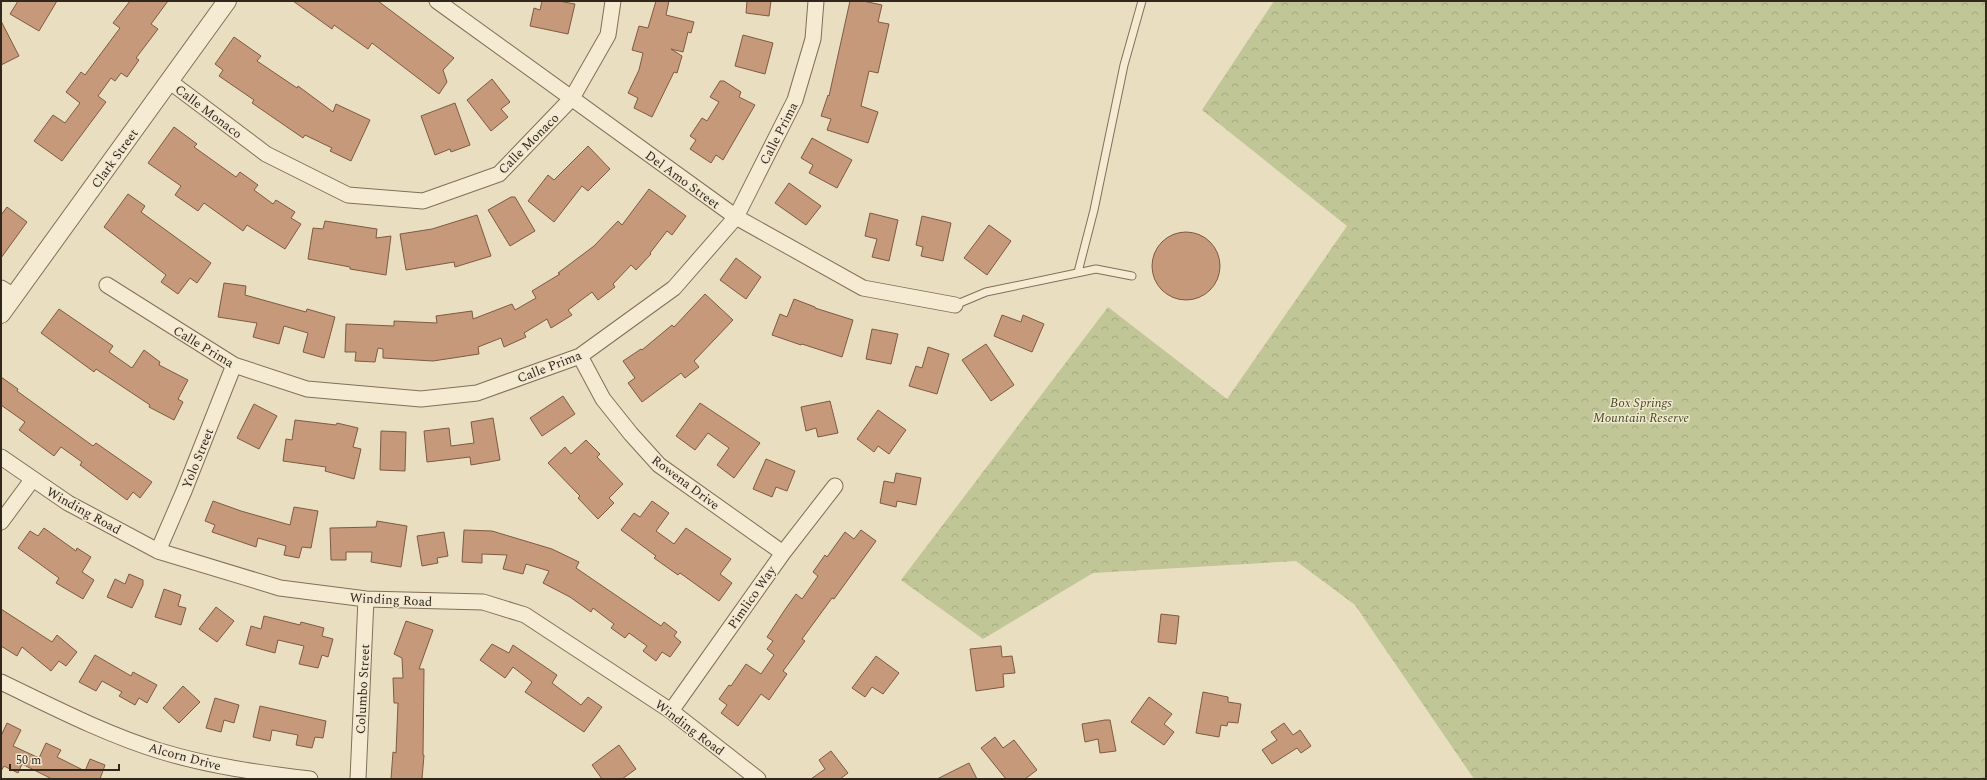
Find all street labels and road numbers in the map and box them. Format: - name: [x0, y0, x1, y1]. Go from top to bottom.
- street label: Calle Monaco: [171, 80, 246, 144]
- street label: Calle Prima: [755, 98, 803, 168]
- street label: Calle Monaco: [494, 109, 564, 179]
- street label: Clark Street: [86, 124, 144, 193]
- street label: Del Amo Street: [641, 146, 725, 214]
- street label: Calle Prima: [169, 321, 238, 373]
- street label: Calle Prima: [514, 345, 585, 388]
- street label: Yolo Street: [177, 425, 219, 492]
- street label: Rowena Drive: [647, 451, 724, 515]
- street label: Winding Road: [42, 482, 125, 540]
- street label: Pimlico Way: [723, 561, 781, 633]
- street label: Winding Road: [349, 588, 433, 612]
- street label: Columbo Street: [351, 643, 375, 735]
- street label: Winding Road: [650, 695, 728, 761]
- street label: Alcorn Drive: [146, 738, 223, 776]

